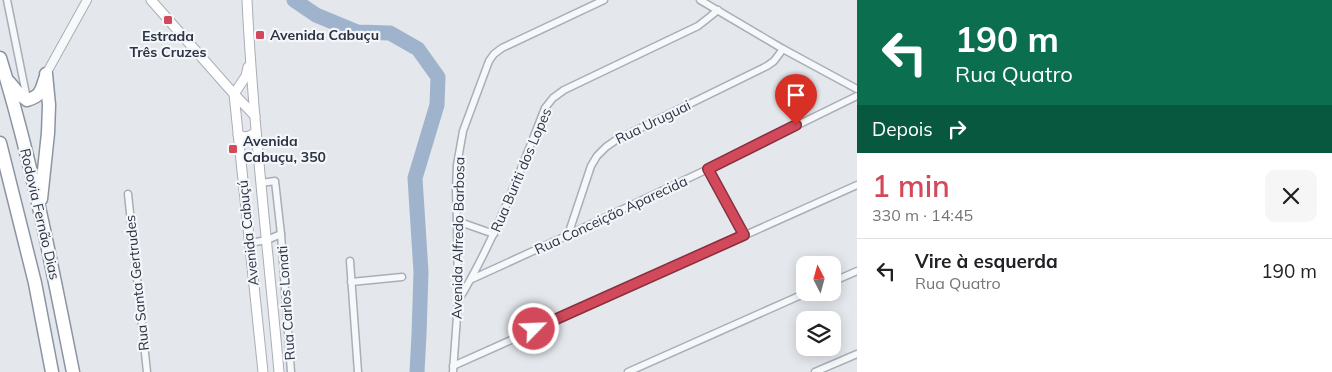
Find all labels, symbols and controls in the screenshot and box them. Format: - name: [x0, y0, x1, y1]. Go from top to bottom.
- marker: Estrada Três Cruzes: [162, 14, 174, 26]
- text: 190 m: [955, 17, 1059, 61]
- icon: left: [872, 20, 937, 85]
- place label: Avenida Cabuçu: [270, 26, 379, 44]
- place label: Estrada Três Cruzes: [130, 27, 206, 61]
- marker: Avenida Cabuçu: [254, 29, 266, 41]
- text: Rua Quatro: [955, 60, 1073, 88]
- pin: [775, 74, 817, 125]
- icon: arrive: [782, 81, 810, 109]
- street label: Rua Uruguai: [612, 96, 694, 148]
- street label: Rua Buriti dos Lopes: [487, 105, 555, 235]
- icon: right: [943, 115, 971, 143]
- text: Depois: [872, 117, 933, 141]
- place label: Avenida Cabuçu, 350: [243, 132, 326, 166]
- marker: Avenida Cabuçu, 350: [227, 143, 239, 155]
- street label: Rodovia Fernão Dias: [16, 147, 64, 282]
- street label: Avenida Alfredo Barbosa: [448, 157, 468, 319]
- text: 1 min: [872, 167, 950, 205]
- button: close: [1265, 170, 1317, 222]
- street label: Rua Conceição Aparecida: [532, 172, 690, 258]
- street label: Avenida Cabuçú: [234, 179, 262, 287]
- text: 330 m · 14:45: [872, 205, 973, 225]
- street label: Rua Santa Gertrudes: [121, 214, 153, 352]
- street label: Rua Carlos Lonati: [273, 245, 299, 361]
- text: Vire à esquerda: [915, 249, 1058, 273]
- north arrow: [796, 256, 841, 301]
- map controls: [796, 256, 841, 356]
- icon: left: [872, 257, 900, 285]
- text: 190 m: [1261, 259, 1317, 283]
- text: Rua Quatro: [915, 273, 1001, 293]
- position arrow: [507, 302, 559, 354]
- button: layers: [796, 311, 841, 356]

